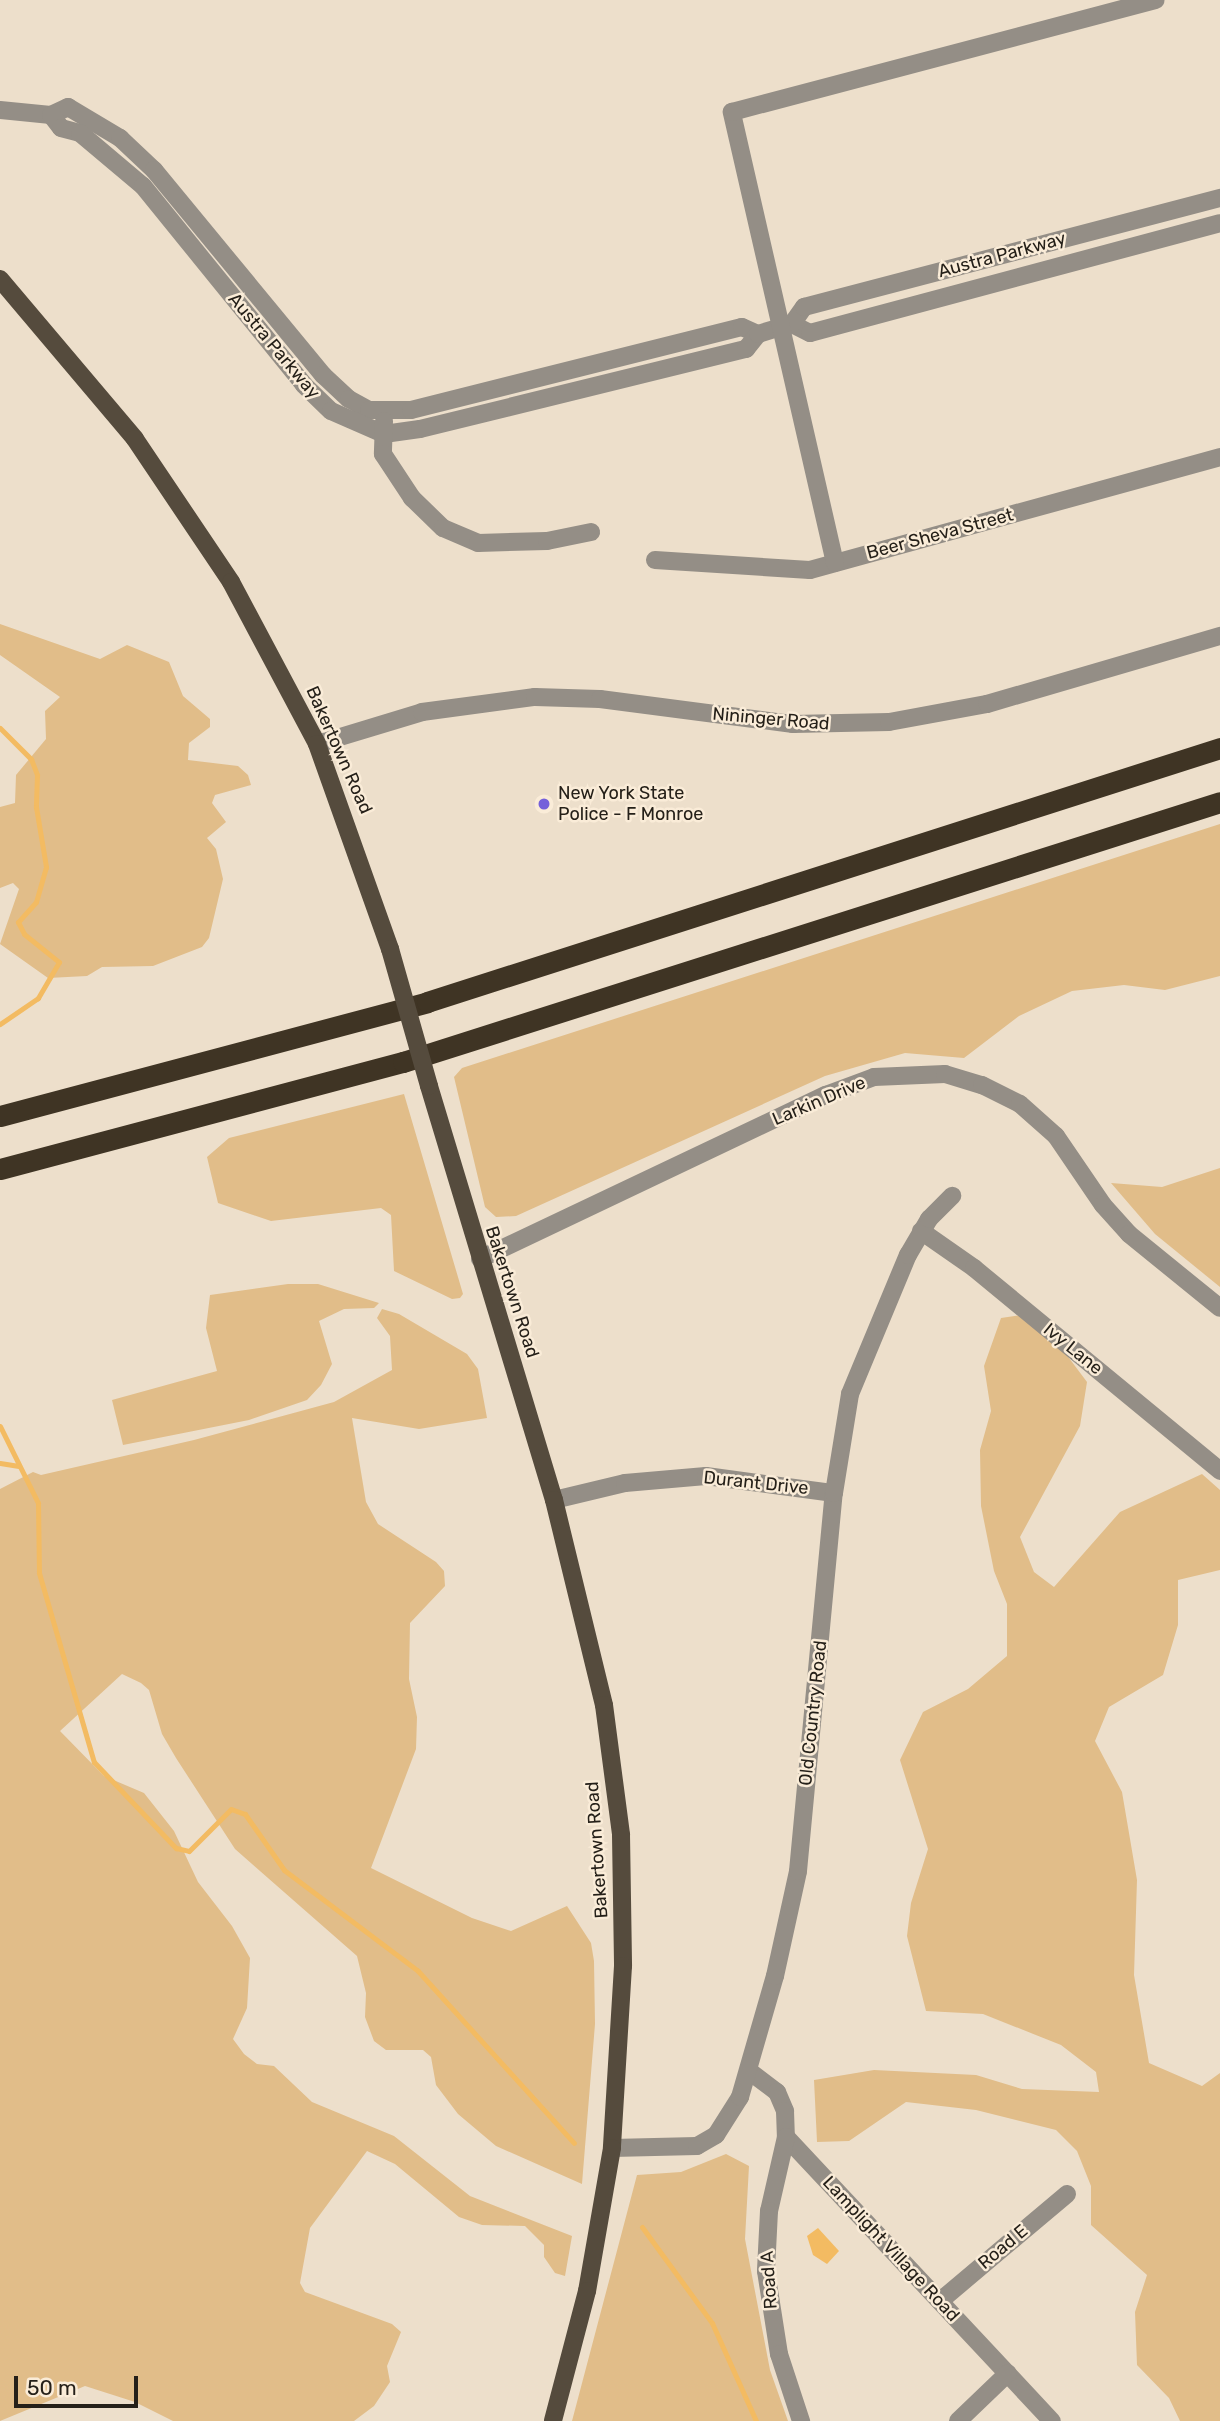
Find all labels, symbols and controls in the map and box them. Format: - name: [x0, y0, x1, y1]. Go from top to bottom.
- street label: Austra Parkway: [936, 228, 1068, 282]
- street label: Austra Parkway: [224, 289, 324, 403]
- street label: Beer Sheva Street: [864, 504, 1016, 564]
- street label: Bakertown Road: [301, 683, 377, 817]
- street label: Nininger Road: [711, 703, 831, 735]
- place label: New York State Police - F Monroe: [558, 783, 704, 826]
- marker: New York State Police - F Monroe: [536, 796, 552, 812]
- street label: Larkin Drive: [769, 1072, 869, 1130]
- street label: Bakertown Road: [481, 1223, 543, 1361]
- street label: Ivy Lane: [1039, 1318, 1107, 1380]
- street label: Durant Drive: [702, 1467, 810, 1499]
- street label: Old Country Road: [795, 1639, 831, 1787]
- street label: Bakertown Road: [581, 1781, 613, 1919]
- street label: Lamplight Village Road: [818, 2172, 964, 2326]
- street label: Road E: [974, 2220, 1032, 2274]
- street label: Road A: [756, 2250, 782, 2310]
- scale bar: [18, 2362, 142, 2406]
- text: 50 m: [27, 2375, 77, 2400]

